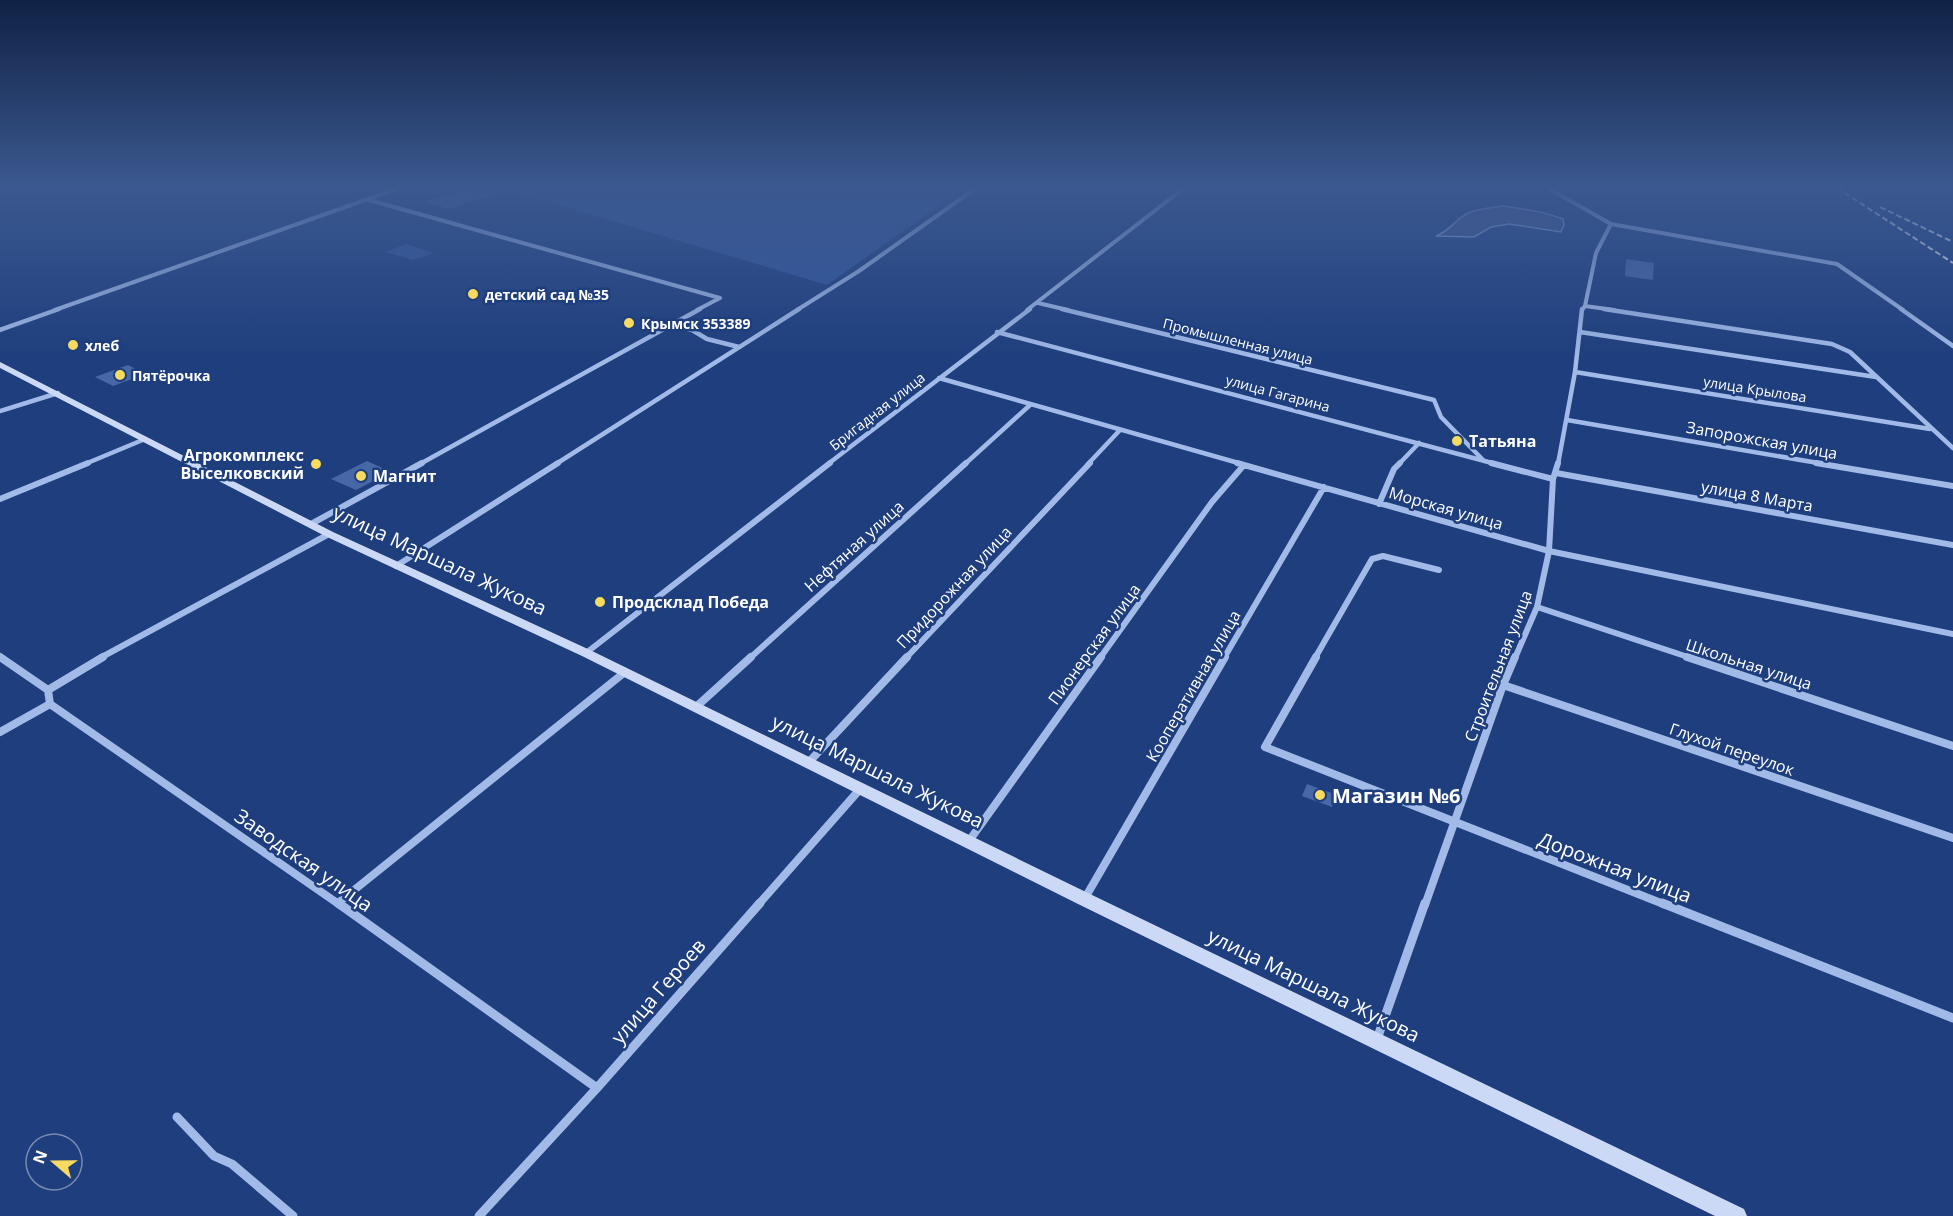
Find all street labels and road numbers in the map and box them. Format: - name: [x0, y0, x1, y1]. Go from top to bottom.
- street label: Промышленная улица: [1161, 313, 1315, 369]
- street label: Бригадная улица: [825, 368, 929, 454]
- street label: улица Гагарина: [1224, 370, 1332, 416]
- street label: улица Крылова: [1702, 371, 1808, 407]
- street label: Запорожская улица: [1685, 416, 1839, 464]
- street label: улица 8 Марта: [1699, 475, 1815, 517]
- street label: Морская улица: [1386, 481, 1506, 535]
- street label: Нефтяная улица: [799, 495, 909, 597]
- street label: улица Маршала Жукова: [329, 499, 551, 621]
- street label: Придорожная улица: [891, 521, 1017, 653]
- street label: Пионерская улица: [1043, 579, 1145, 709]
- street label: Строительная улица: [1459, 587, 1537, 745]
- street label: Кооперативная улица: [1141, 606, 1245, 766]
- street label: Школьная улица: [1683, 633, 1815, 695]
- street label: улица Маршала Жукова: [767, 708, 989, 834]
- street label: Глухой переулок: [1667, 717, 1798, 781]
- street label: Заводская улица: [230, 802, 378, 918]
- street label: Дорожная улица: [1534, 825, 1696, 909]
- street label: улица Маршала Жукова: [1203, 922, 1425, 1048]
- street label: улица Героев: [605, 932, 711, 1050]

